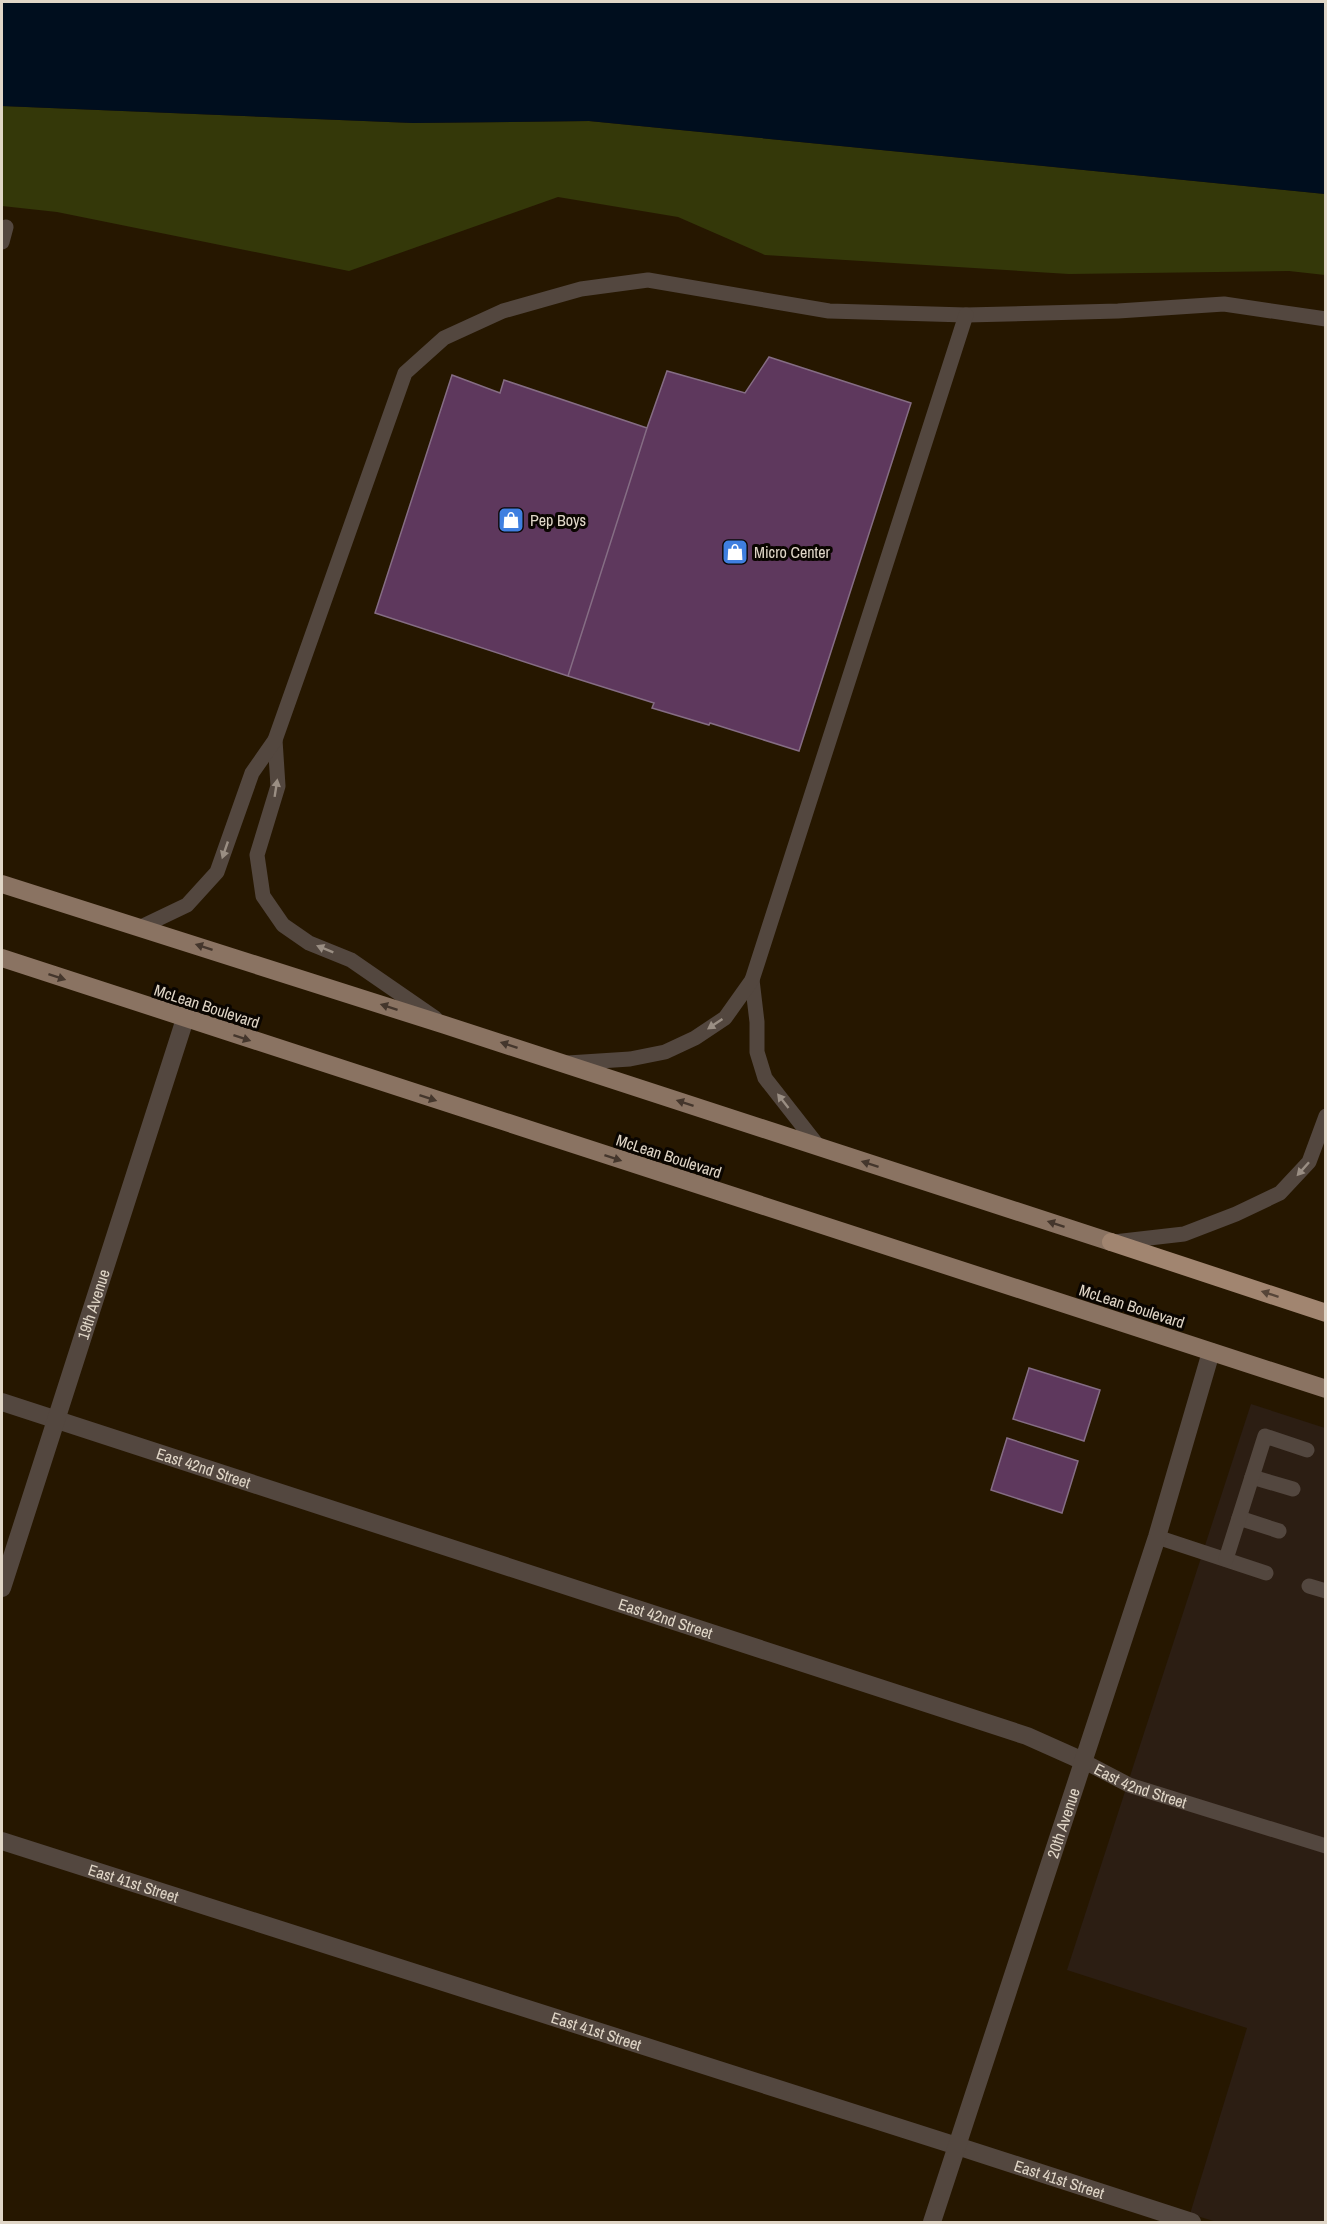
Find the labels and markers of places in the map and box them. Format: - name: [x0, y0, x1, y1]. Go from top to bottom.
- shop icon: Pep Boys: [496, 505, 526, 535]
- place label: Pep Boys: [530, 509, 586, 531]
- shop icon: Micro Center: [720, 537, 750, 567]
- place label: Micro Center: [754, 541, 830, 563]

